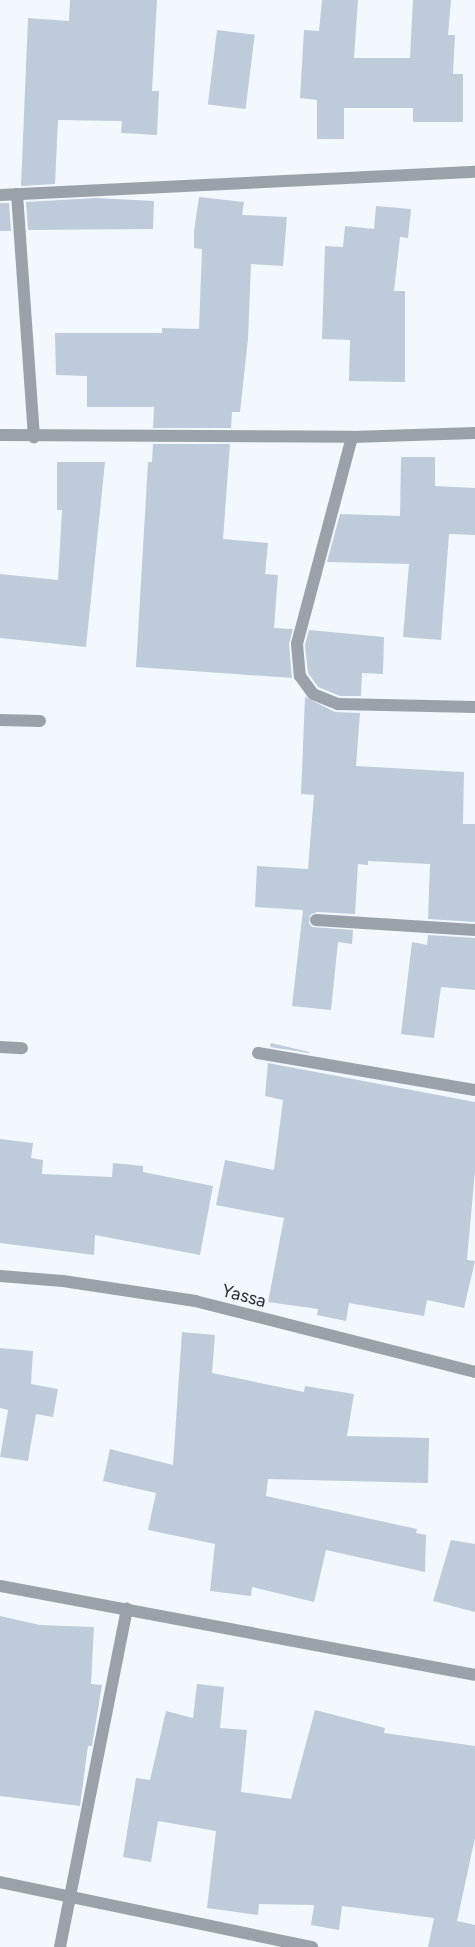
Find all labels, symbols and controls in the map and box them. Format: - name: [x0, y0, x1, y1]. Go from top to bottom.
- street label: Yassa: [220, 1280, 268, 1312]

